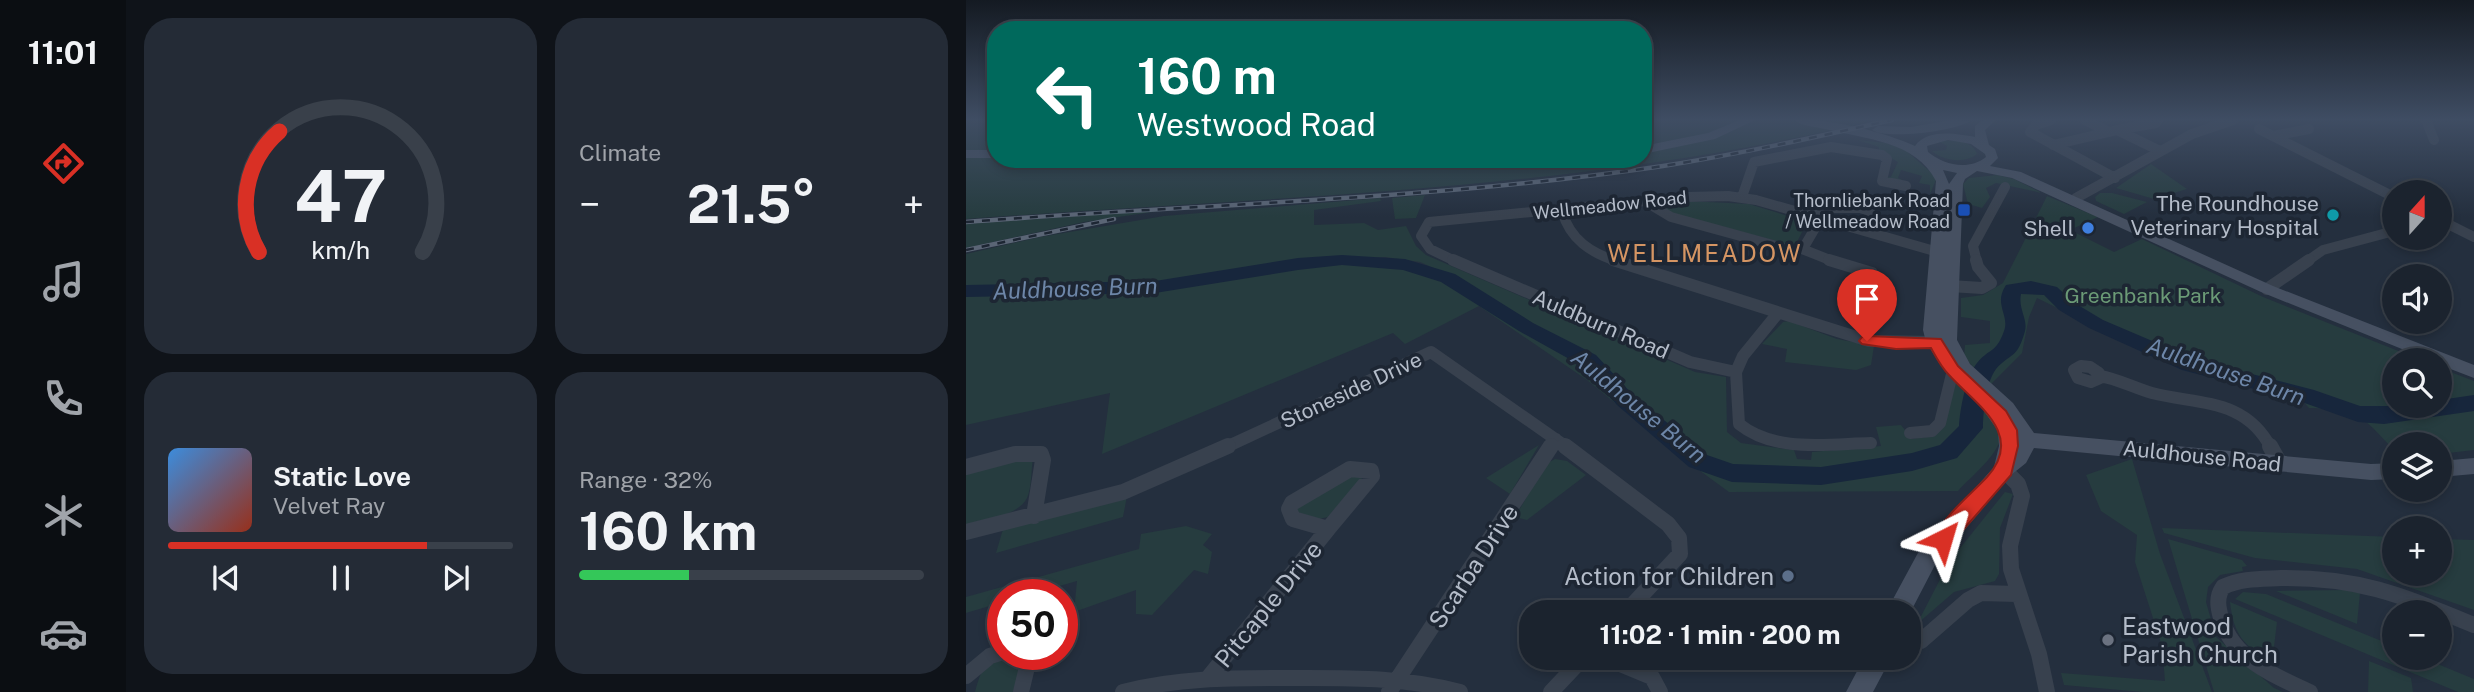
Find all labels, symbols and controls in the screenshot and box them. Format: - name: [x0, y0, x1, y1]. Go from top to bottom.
- text: 11:01: [28, 34, 98, 71]
- text: 160 m: [1137, 47, 1277, 105]
- icon: left: [1022, 49, 1113, 140]
- text: Westwood Road: [1137, 106, 1376, 143]
- icon: directions: [39, 139, 88, 188]
- text: Climate: [579, 139, 661, 166]
- text: 47: [294, 153, 387, 238]
- text: 21.5°: [687, 174, 816, 235]
- north arrow: [2382, 180, 2452, 250]
- map controls: [2382, 180, 2452, 670]
- text: −: [579, 182, 600, 227]
- text: +: [903, 182, 924, 227]
- street label: Wellmeadow Road: [1532, 186, 1688, 224]
- place label: Thornliebank Road / Wellmeadow Road: [1785, 190, 1950, 232]
- place label: The Roundhouse Veterinary Hospital: [2130, 191, 2319, 240]
- marker: Thornliebank Road / Wellmeadow Road: [1956, 202, 1972, 218]
- marker: The Roundhouse Veterinary Hospital: [2325, 207, 2341, 223]
- place label: Shell: [2024, 216, 2074, 241]
- marker: Shell: [2080, 220, 2096, 236]
- text: km/h: [311, 235, 370, 265]
- district label: WELLMEADOW: [1607, 239, 1803, 267]
- icon: music: [39, 257, 88, 306]
- button: sound: [2382, 264, 2452, 334]
- pin: [1837, 269, 1897, 341]
- water label: Auldhouse Burn: [992, 272, 1158, 304]
- icon: arrive: [1848, 280, 1886, 318]
- park label: Greenbank Park: [2064, 283, 2222, 308]
- street label: Auldburn Road: [1529, 284, 1673, 364]
- water label: Auldhouse Burn: [2143, 331, 2309, 411]
- water label: Auldhouse Burn: [1566, 344, 1712, 468]
- street label: Stoneside Drive: [1276, 346, 1426, 434]
- button: search: [2382, 348, 2452, 418]
- icon: phone: [39, 374, 88, 423]
- button: layers: [2382, 432, 2452, 502]
- street label: Auldhouse Road: [2122, 435, 2282, 477]
- text: Static Love: [273, 461, 411, 492]
- text: Range · 32%: [579, 466, 712, 493]
- icon: climate: [39, 491, 88, 540]
- text: Velvet Ray: [273, 492, 385, 519]
- street label: Scarba Drive: [1423, 499, 1523, 633]
- text: 160 km: [579, 501, 757, 562]
- position arrow: [1906, 502, 1980, 576]
- button: +: [2382, 516, 2452, 586]
- street label: Pitcaple Drive: [1209, 535, 1327, 673]
- icon: previous: [207, 559, 245, 597]
- icon: pause: [322, 559, 360, 597]
- icon: next: [437, 559, 475, 597]
- place label: Action for Children: [1564, 562, 1774, 590]
- marker: Action for Children: [1780, 568, 1796, 584]
- speed limit sign: 50: [987, 579, 1078, 670]
- button: −: [2382, 600, 2452, 670]
- icon: car: [39, 609, 88, 658]
- place label: Eastwood Parish Church: [2122, 612, 2278, 668]
- text: 11:02 · 1 min · 200 m: [1599, 619, 1841, 650]
- marker: Eastwood Parish Church: [2100, 632, 2116, 648]

